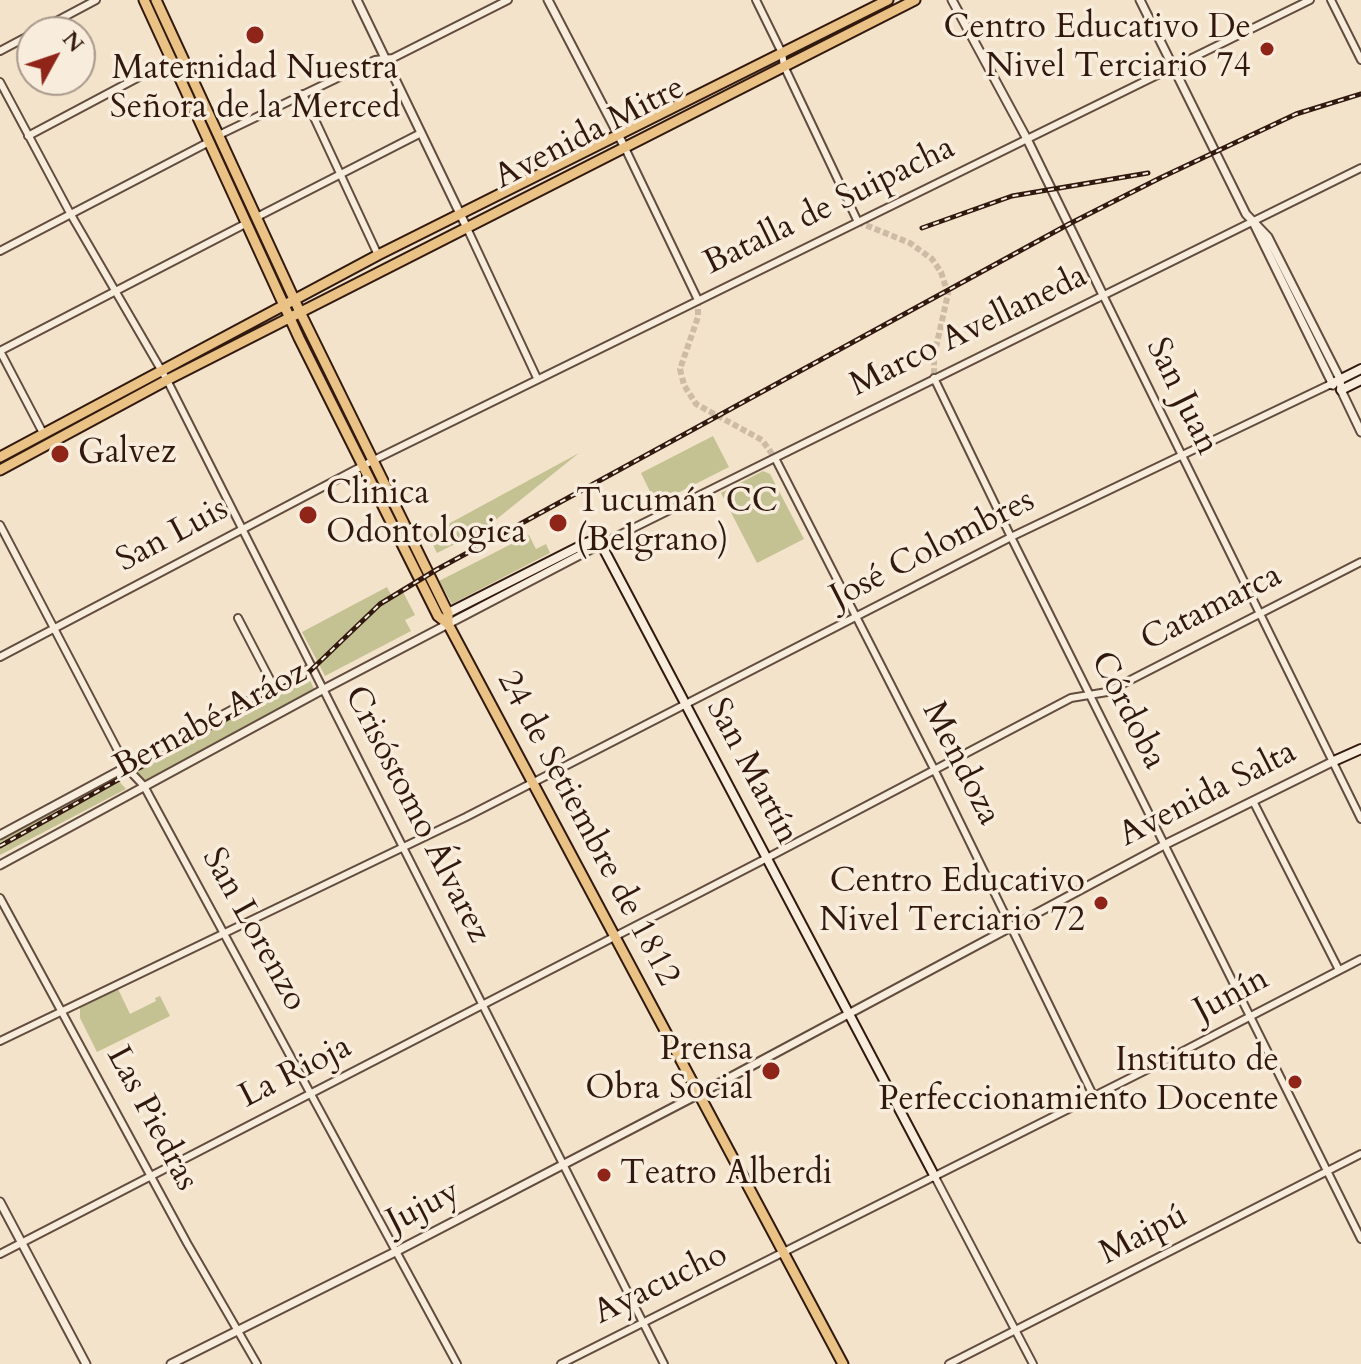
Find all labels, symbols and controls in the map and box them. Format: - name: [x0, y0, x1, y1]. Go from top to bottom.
- place label: Centro Educativo De Nivel Terciario 74: [944, 9, 1251, 88]
- north arrow: [16, 16, 96, 96]
- marker: Maternidad Nuestra Señora de la Merced: [244, 24, 266, 46]
- text: N: [55, 25, 90, 59]
- marker: Centro Educativo De Nivel Terciario 74: [1258, 40, 1276, 58]
- place label: Maternidad Nuestra Señora de la Merced: [110, 50, 400, 130]
- street label: Avenida Mitre: [488, 69, 692, 199]
- street label: Batalla de Suipacha: [698, 129, 962, 285]
- street label: Marco Avellaneda: [844, 257, 1094, 407]
- street label: San Juan: [1135, 332, 1227, 462]
- place label: Galvez: [78, 434, 176, 474]
- marker: Galvez: [49, 443, 71, 465]
- place label: Clinica Odontologica: [326, 475, 526, 554]
- street label: José Colombres: [824, 481, 1042, 619]
- place label: Tucumán CC (Belgrano): [576, 483, 778, 562]
- street label: San Luis: [110, 490, 236, 582]
- marker: Clinica Odontologica: [297, 504, 319, 526]
- marker: Tucumán CC (Belgrano): [547, 512, 569, 534]
- street label: Catamarca: [1135, 556, 1289, 662]
- street label: Córdoba: [1080, 646, 1174, 776]
- street label: Bernabé Aráoz: [108, 653, 314, 789]
- street label: 24 de Setiembre de 1812: [487, 664, 687, 994]
- street label: Crisóstomo Álvarez: [334, 680, 498, 950]
- street label: San Martín: [696, 692, 806, 852]
- street label: Mendoza: [912, 695, 1008, 833]
- street label: Avenida Salta: [1113, 733, 1303, 857]
- street label: San Lorenzo: [192, 841, 314, 1019]
- place label: Centro Educativo Nivel Terciario 72: [819, 863, 1085, 942]
- marker: Centro Educativo Nivel Terciario 72: [1092, 894, 1110, 912]
- street label: Junín: [1188, 960, 1276, 1032]
- street label: La Rioja: [233, 1028, 359, 1118]
- place label: Prensa Obra Social: [585, 1031, 753, 1110]
- street label: Las Piedras: [96, 1040, 206, 1198]
- place label: Instituto de Perfeccionamiento Docente: [879, 1042, 1279, 1122]
- marker: Prensa Obra Social: [760, 1060, 782, 1082]
- marker: Instituto de Perfeccionamiento Docente: [1286, 1073, 1304, 1091]
- place label: Teatro Alberdi: [620, 1155, 832, 1195]
- marker: Teatro Alberdi: [595, 1166, 613, 1184]
- street label: Jujuy: [381, 1172, 467, 1244]
- street label: Maipú: [1093, 1197, 1195, 1275]
- street label: Ayacucho: [588, 1235, 734, 1335]

